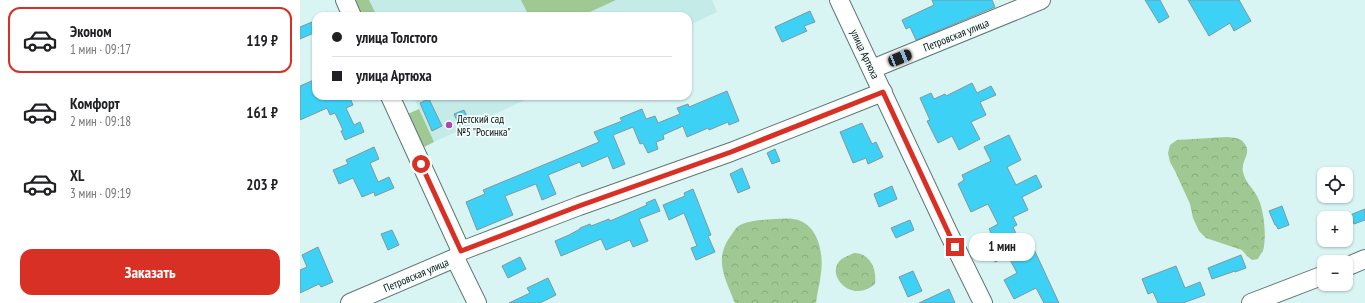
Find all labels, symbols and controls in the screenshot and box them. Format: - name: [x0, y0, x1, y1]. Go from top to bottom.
- street label: Петровская улица: [921, 15, 991, 55]
- icon: car: [22, 22, 58, 58]
- text: Эконом: [70, 22, 111, 41]
- street label: улица Артюха: [847, 27, 883, 81]
- text: улица Толстого: [356, 28, 438, 47]
- text: 119 ₽: [246, 31, 278, 50]
- text: 1 мин · 09:17: [70, 41, 131, 58]
- car: [887, 48, 913, 68]
- text: улица Артюха: [356, 66, 432, 85]
- icon: car: [22, 94, 58, 130]
- text: Комфорт: [70, 94, 120, 113]
- text: 161 ₽: [246, 103, 278, 122]
- place label: Детский сад №5 "Росинка": [457, 112, 511, 139]
- text: 2 мин · 09:18: [70, 113, 131, 130]
- marker: Детский сад №5 "Росинка": [444, 120, 454, 130]
- route start: [412, 155, 430, 173]
- icon: car: [22, 166, 58, 202]
- text: XL: [70, 166, 84, 185]
- map controls: [1317, 167, 1353, 291]
- button: locate: [1317, 167, 1353, 203]
- text: 203 ₽: [246, 175, 278, 194]
- text: 3 мин · 09:19: [70, 185, 131, 202]
- button: +: [1317, 211, 1353, 247]
- callout: 1 мин: [969, 233, 1035, 261]
- route end: [946, 238, 964, 256]
- text: 1 мин: [988, 238, 1016, 255]
- button: Заказать: [20, 249, 280, 295]
- street label: Петровская улица: [381, 255, 451, 295]
- button: −: [1317, 255, 1353, 291]

